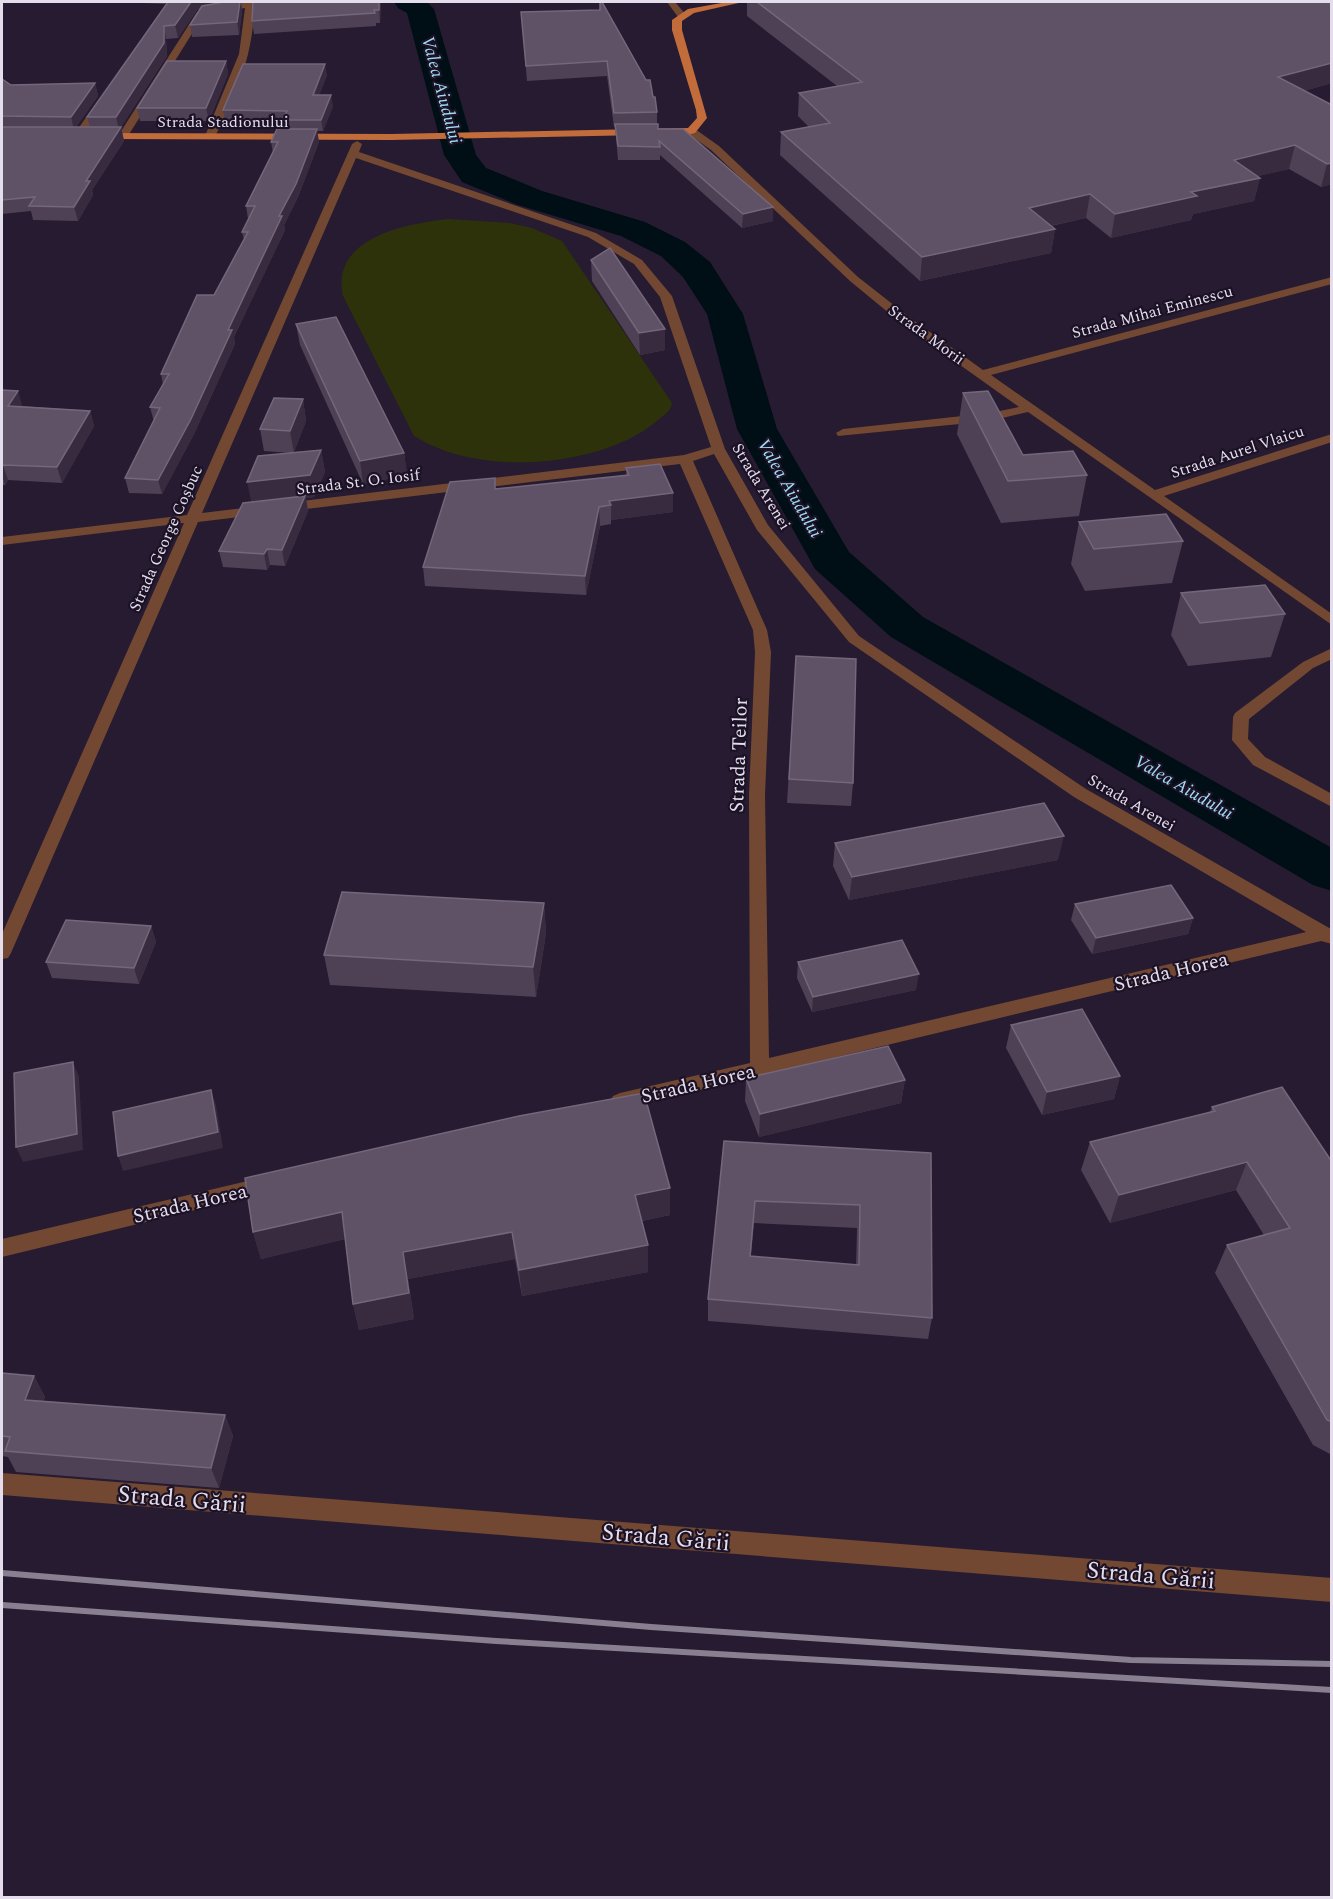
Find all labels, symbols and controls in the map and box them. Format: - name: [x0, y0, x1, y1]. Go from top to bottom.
- water label: Valea Aiudului: [414, 33, 469, 147]
- street label: Strada Stadionului: [157, 110, 289, 134]
- street label: Strada Mihai Eminescu: [1069, 279, 1235, 345]
- street label: Strada Morii: [883, 299, 970, 371]
- street label: Strada Aurel Vlaicu: [1167, 419, 1307, 485]
- water label: Valea Aiudului: [750, 433, 829, 543]
- street label: Strada Arenei: [726, 438, 797, 535]
- street label: Strada George Coșbuc: [123, 462, 209, 615]
- street label: Strada St. O. Iosif: [295, 462, 423, 501]
- street label: Strada Teilor: [722, 697, 756, 813]
- water label: Valea Aiudului: [1129, 748, 1239, 827]
- street label: Strada Arenei: [1083, 768, 1180, 838]
- street label: Strada Horea: [1111, 944, 1232, 1000]
- street label: Strada Horea: [638, 1056, 759, 1112]
- street label: Strada Horea: [130, 1176, 251, 1232]
- street label: Strada Gării: [116, 1476, 248, 1524]
- street label: Strada Gării: [600, 1514, 732, 1562]
- street label: Strada Gării: [1085, 1552, 1217, 1600]

